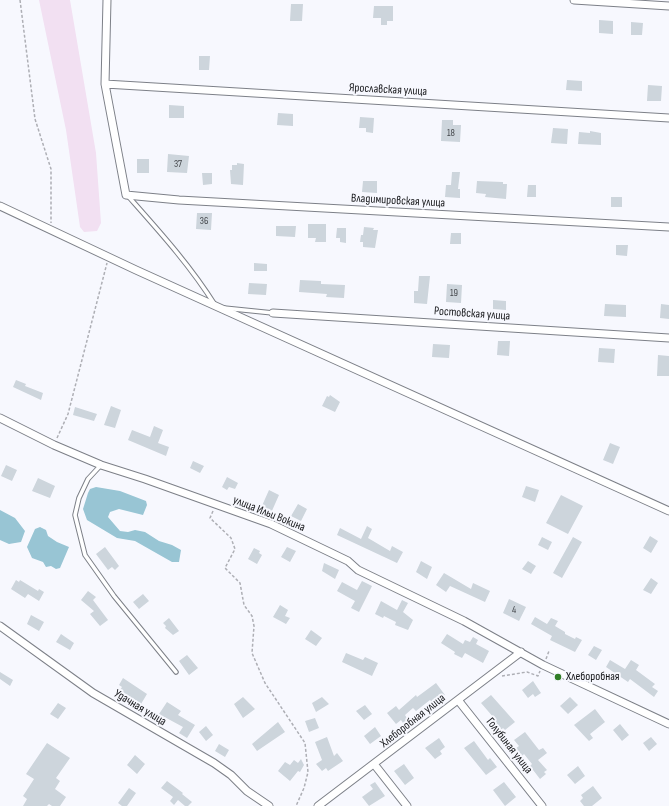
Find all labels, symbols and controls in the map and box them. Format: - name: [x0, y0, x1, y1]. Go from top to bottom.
- street label: Ярославская улица: [349, 81, 427, 99]
- house number: 18: [447, 127, 455, 139]
- house number: 37: [174, 158, 182, 170]
- street label: Владимировская улица: [351, 191, 445, 211]
- house number: 36: [200, 215, 208, 227]
- house number: 19: [450, 287, 458, 299]
- street label: Ростовская улица: [433, 304, 511, 324]
- street label: улица Ильи Вокина: [231, 493, 307, 535]
- house number: 4: [512, 604, 516, 616]
- place label: Хлеборобная: [566, 670, 620, 684]
- marker: Хлеборобная: [553, 672, 563, 682]
- street label: Удачная улица: [111, 687, 169, 729]
- street label: Хлеборобная улица: [377, 691, 449, 751]
- street label: Голубиная улица: [483, 715, 535, 777]

